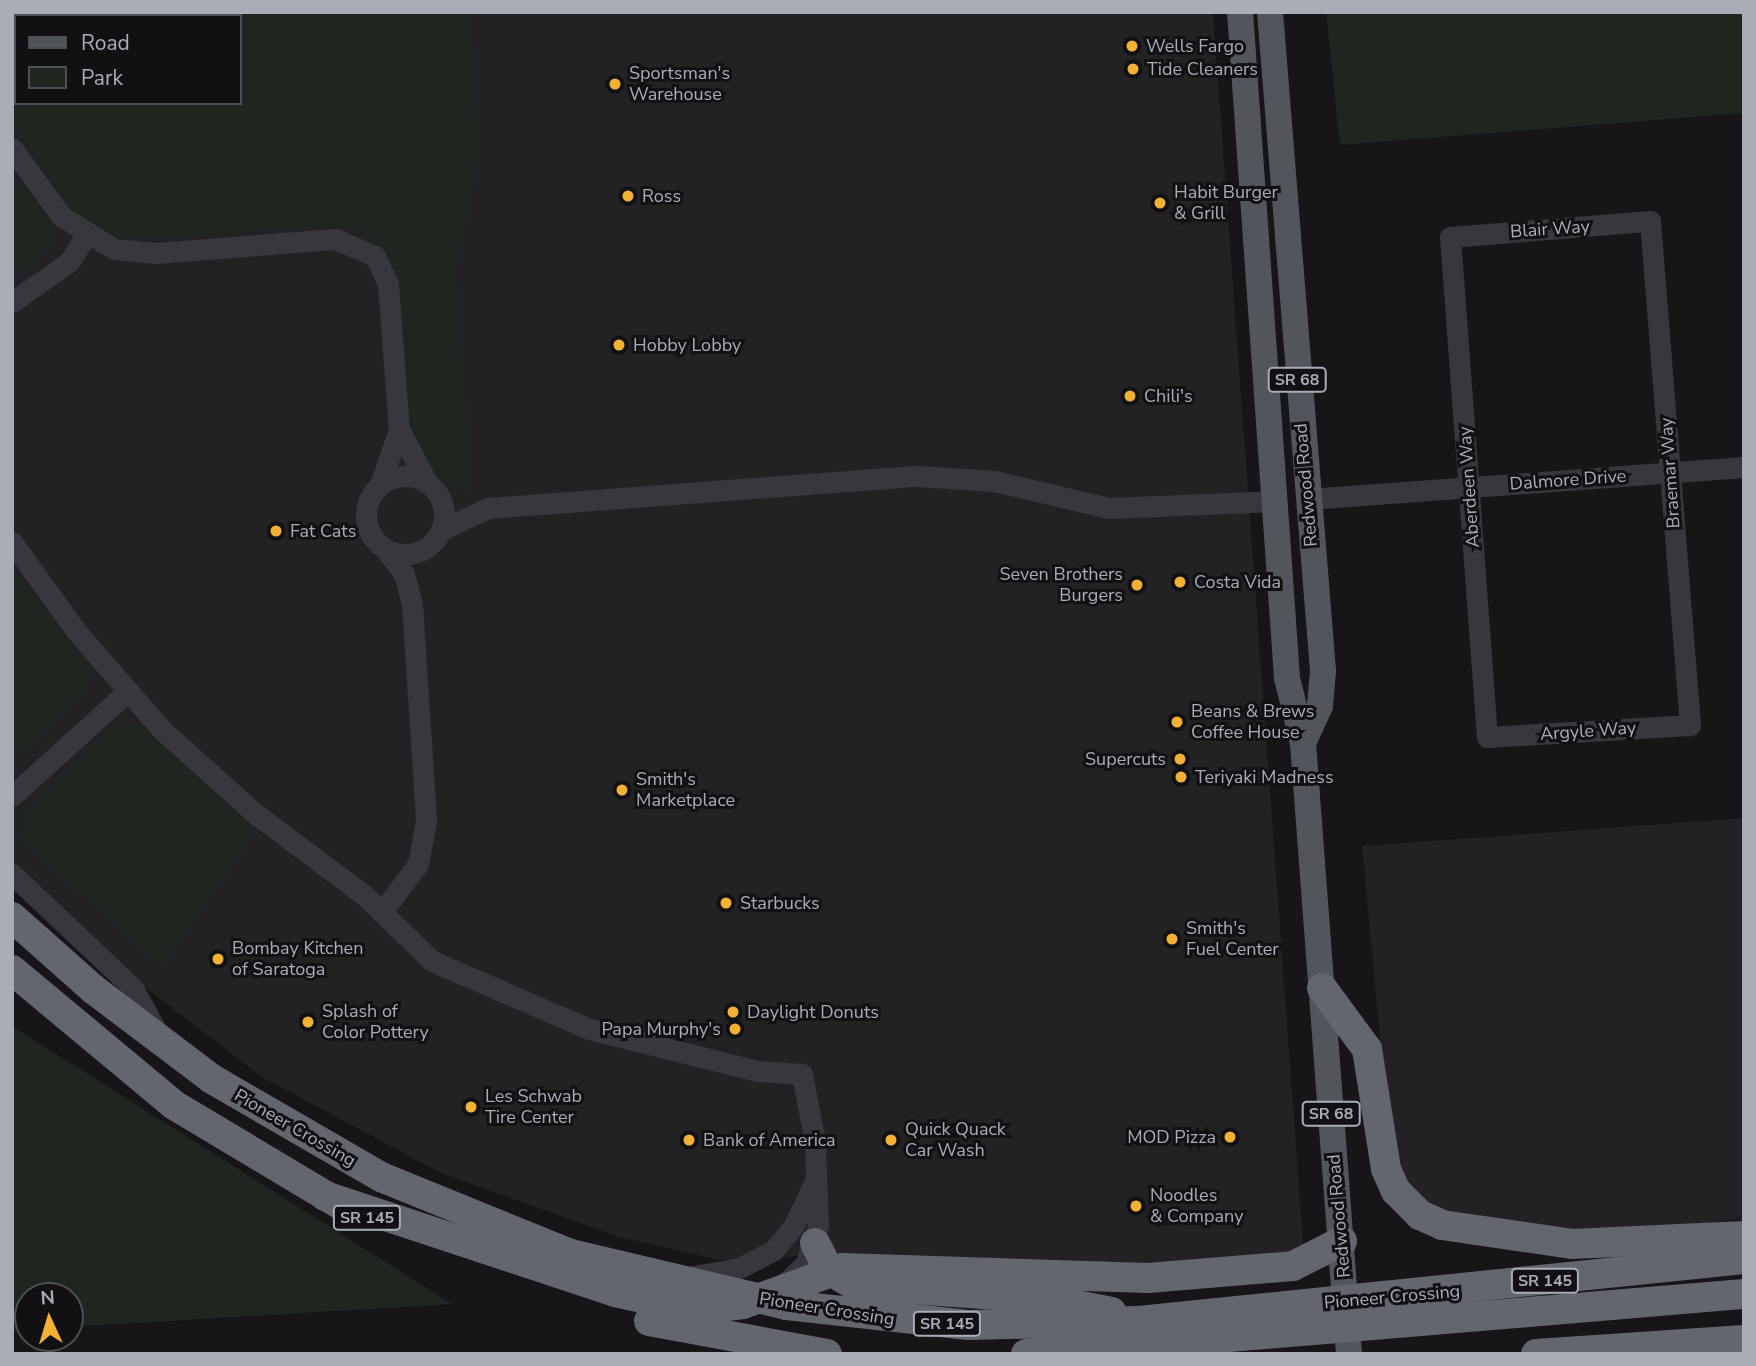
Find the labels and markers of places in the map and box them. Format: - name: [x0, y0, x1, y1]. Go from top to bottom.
- place label: Wells Fargo: [1146, 35, 1244, 57]
- marker: Wells Fargo: [1124, 38, 1140, 54]
- place label: Tide Cleaners: [1147, 58, 1258, 80]
- marker: Tide Cleaners: [1125, 61, 1141, 77]
- place label: Sportsman's Warehouse: [629, 63, 730, 106]
- marker: Sportsman's Warehouse: [607, 76, 623, 92]
- place label: Habit Burger & Grill: [1174, 182, 1278, 224]
- place label: Ross: [642, 185, 681, 207]
- marker: Ross: [620, 188, 636, 204]
- marker: Habit Burger & Grill: [1152, 195, 1168, 211]
- place label: Hobby Lobby: [633, 334, 741, 356]
- marker: Hobby Lobby: [611, 337, 627, 353]
- place label: Chili's: [1144, 385, 1193, 407]
- marker: Chili's: [1122, 388, 1138, 404]
- place label: Fat Cats: [290, 520, 356, 542]
- marker: Fat Cats: [268, 523, 284, 539]
- place label: Seven Brothers Burgers: [999, 564, 1123, 606]
- place label: Costa Vida: [1194, 571, 1281, 593]
- marker: Costa Vida: [1172, 574, 1188, 590]
- marker: Seven Brothers Burgers: [1129, 577, 1145, 593]
- place label: Beans & Brews Coffee House: [1191, 701, 1314, 744]
- marker: Beans & Brews Coffee House: [1169, 714, 1185, 730]
- place label: Supercuts: [1085, 748, 1166, 770]
- marker: Supercuts: [1172, 751, 1188, 767]
- place label: Teriyaki Madness: [1195, 766, 1334, 788]
- place label: Smith's Marketplace: [636, 769, 735, 812]
- marker: Teriyaki Madness: [1173, 769, 1189, 785]
- marker: Smith's Marketplace: [614, 782, 630, 798]
- place label: Starbucks: [740, 892, 820, 914]
- marker: Starbucks: [718, 895, 734, 911]
- place label: Smith's Fuel Center: [1186, 918, 1279, 960]
- marker: Smith's Fuel Center: [1164, 931, 1180, 947]
- place label: Bombay Kitchen of Saratoga: [232, 938, 363, 981]
- marker: Bombay Kitchen of Saratoga: [210, 951, 226, 967]
- place label: Splash of Color Pottery: [322, 1001, 429, 1044]
- place label: Daylight Donuts: [747, 1001, 879, 1023]
- marker: Daylight Donuts: [725, 1004, 741, 1020]
- marker: Splash of Color Pottery: [300, 1014, 316, 1030]
- place label: Papa Murphy's: [601, 1018, 721, 1040]
- marker: Papa Murphy's: [727, 1021, 743, 1037]
- place label: Les Schwab Tire Center: [485, 1086, 582, 1128]
- marker: Les Schwab Tire Center: [463, 1099, 479, 1115]
- place label: Quick Quack Car Wash: [905, 1119, 1006, 1162]
- place label: MOD Pizza: [1127, 1126, 1216, 1148]
- place label: Bank of America: [703, 1129, 836, 1151]
- marker: MOD Pizza: [1222, 1129, 1238, 1145]
- marker: Bank of America: [681, 1132, 697, 1148]
- marker: Quick Quack Car Wash: [883, 1132, 899, 1148]
- place label: Noodles & Company: [1150, 1185, 1243, 1228]
- marker: Noodles & Company: [1128, 1198, 1144, 1214]

